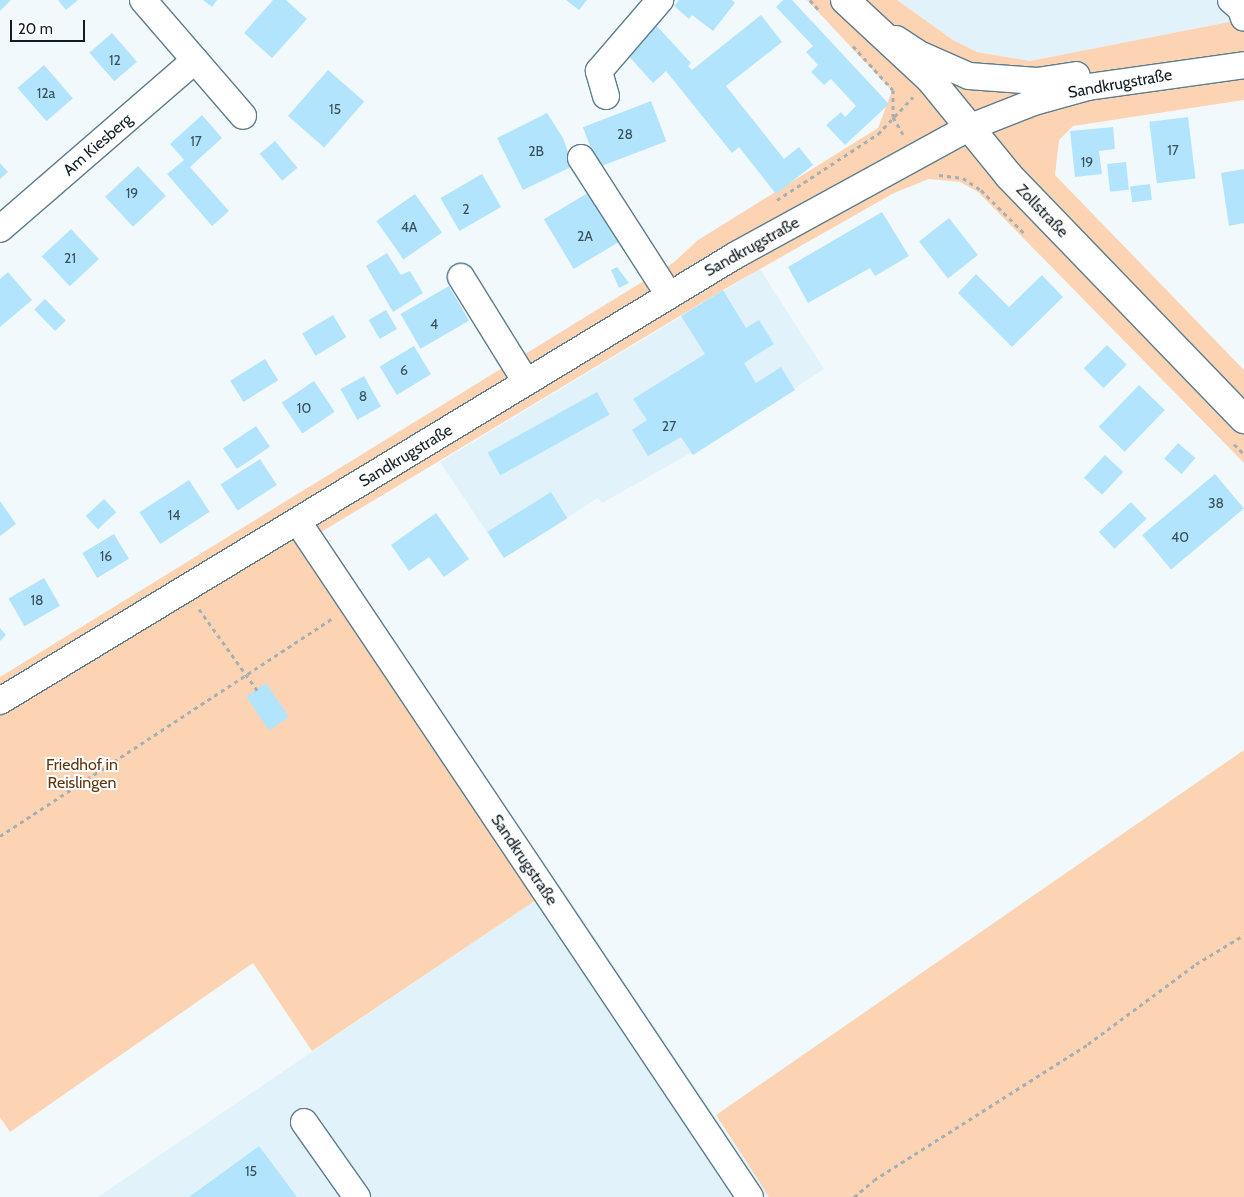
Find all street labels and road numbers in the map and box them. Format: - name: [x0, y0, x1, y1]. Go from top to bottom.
- street label: Sandkrugstraße: [1066, 65, 1174, 103]
- street label: Am Kiesberg: [60, 110, 136, 180]
- street label: Zollstraße: [1012, 180, 1072, 242]
- street label: Sandkrugstraße: [701, 213, 803, 281]
- street label: Sandkrugstraße: [356, 421, 456, 491]
- street label: Sandkrugstraße: [487, 811, 561, 909]

